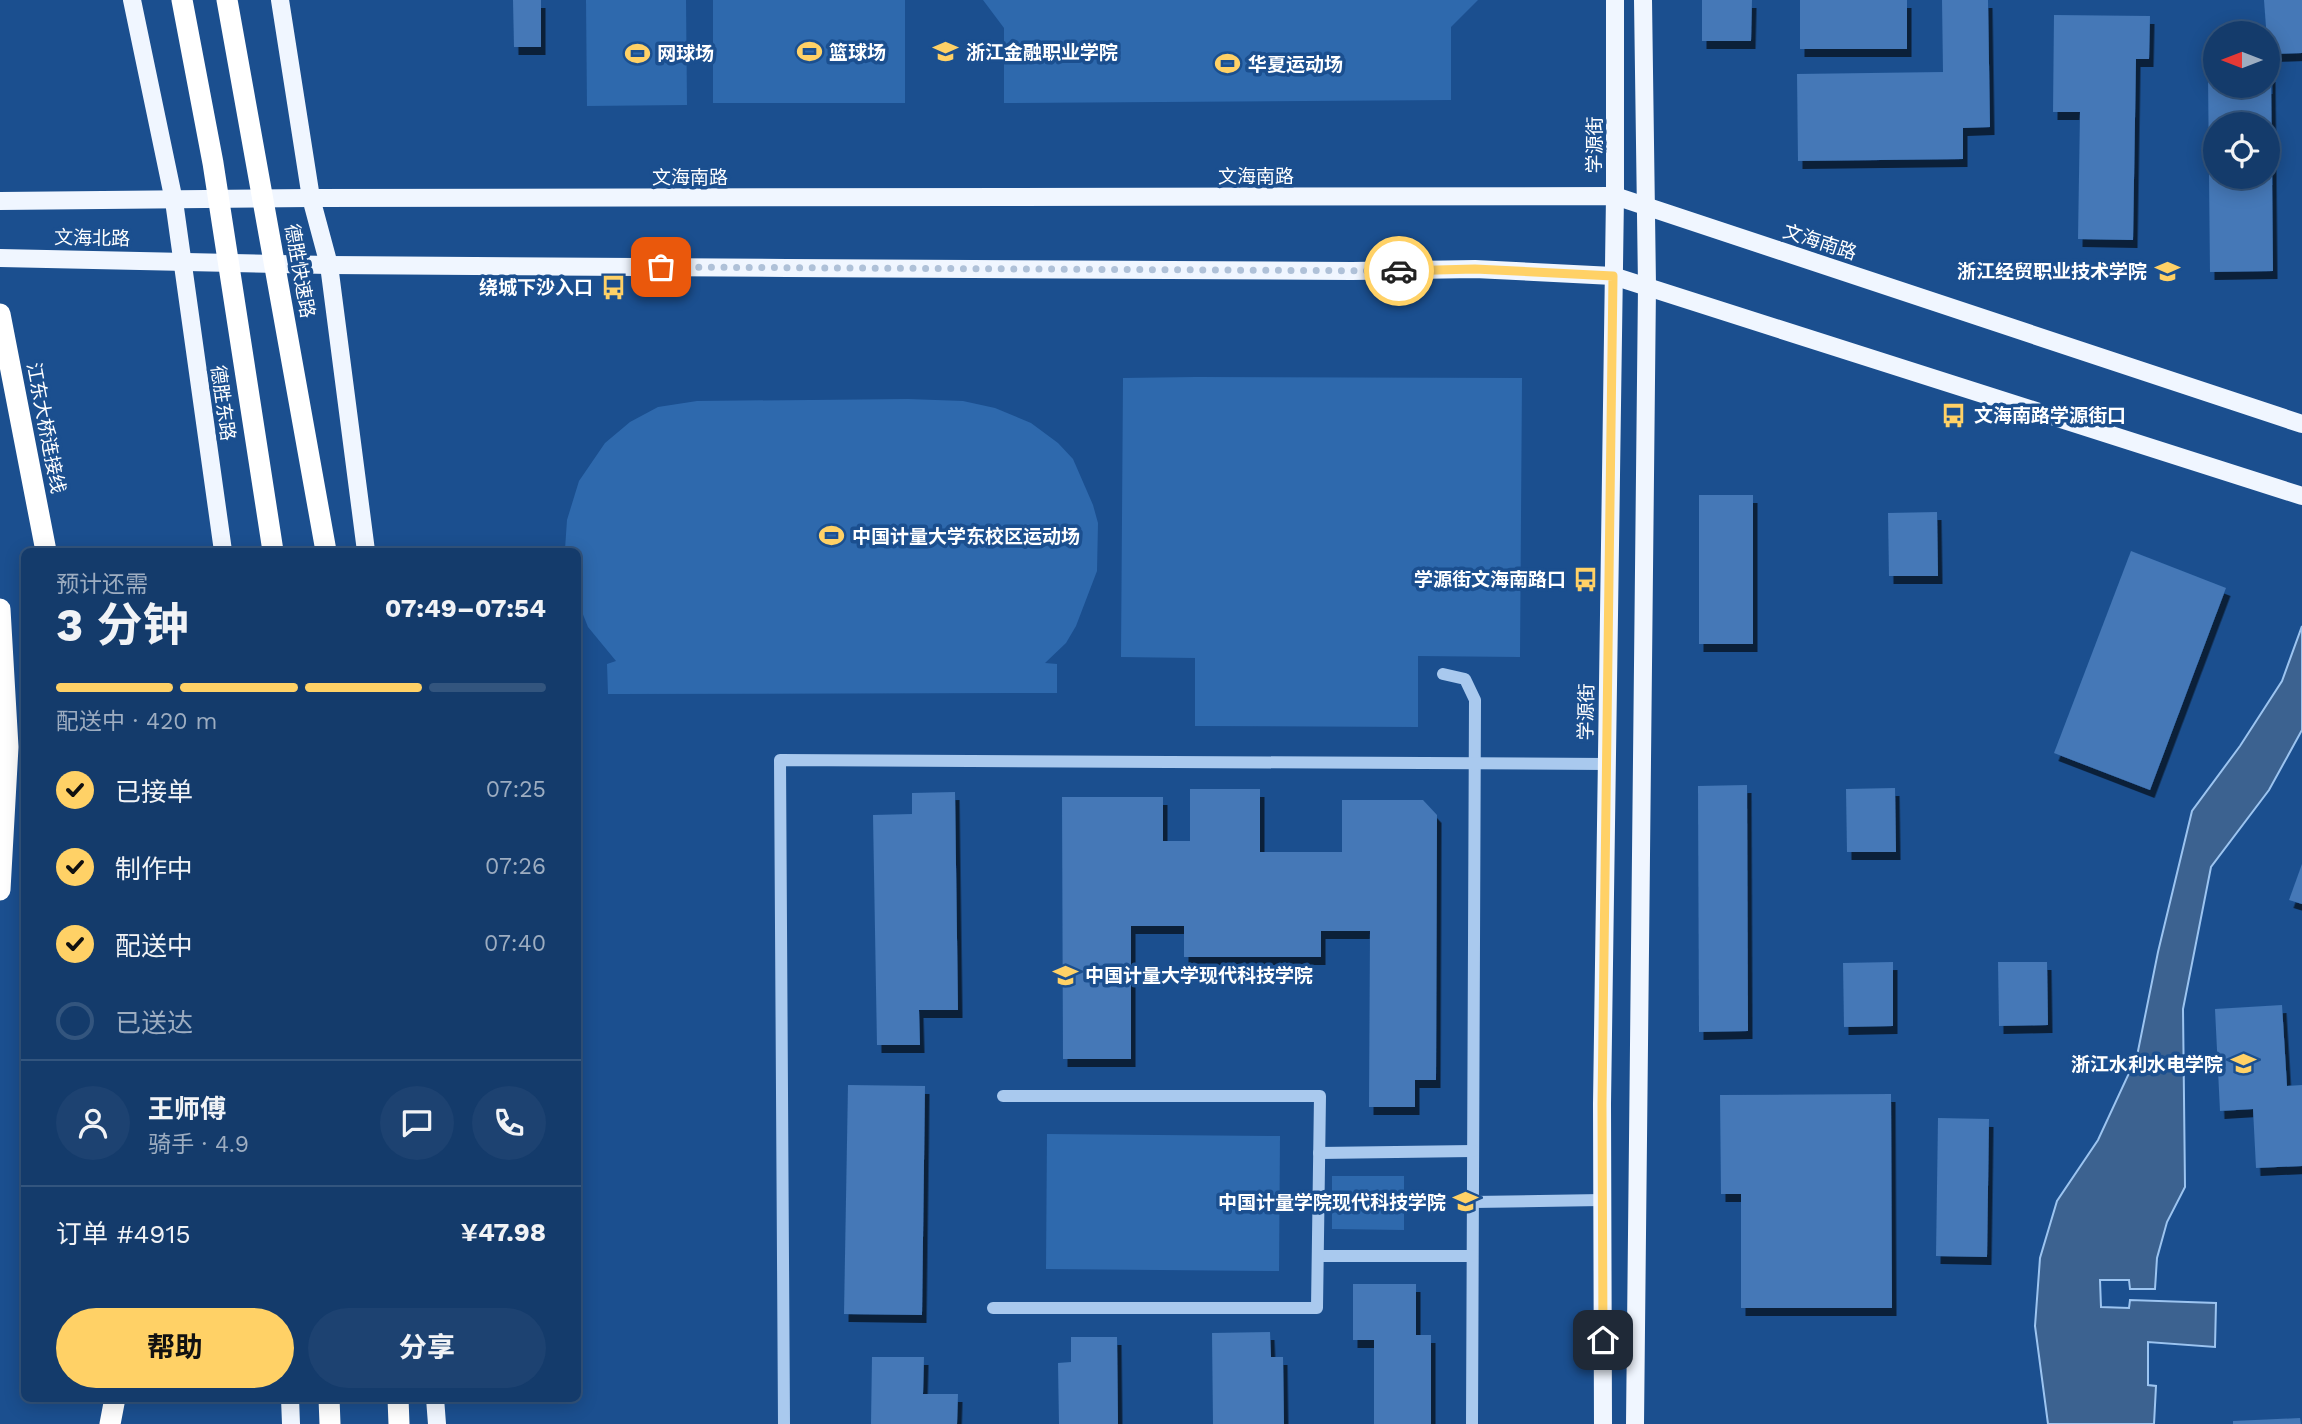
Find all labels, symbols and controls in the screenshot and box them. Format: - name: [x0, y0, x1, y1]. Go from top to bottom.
- north arrow: [2203, 21, 2280, 98]
- map controls: [2203, 21, 2280, 189]
- sports icon: 篮球场: [795, 38, 823, 66]
- school or university icon: 浙江金融职业学院: [932, 38, 960, 66]
- sports icon: 网球场: [623, 39, 651, 67]
- place label: 篮球场: [829, 41, 886, 64]
- place label: 浙江金融职业学院: [966, 41, 1118, 64]
- place label: 网球场: [657, 42, 714, 65]
- sports icon: 华夏运动场: [1214, 50, 1242, 78]
- place label: 华夏运动场: [1248, 53, 1343, 76]
- button: locate: [2203, 112, 2280, 189]
- street label: 学源街: [1583, 116, 1606, 174]
- street label: 文海南路: [1218, 165, 1294, 188]
- street label: 文海南路: [652, 166, 728, 189]
- street label: 文海南路: [1780, 219, 1860, 265]
- street label: 德胜快速路: [280, 222, 320, 320]
- street label: 文海北路: [54, 226, 130, 250]
- courier: [1364, 236, 1434, 306]
- pin: [631, 237, 691, 297]
- icon: bag: [642, 248, 680, 286]
- icon: car: [1380, 252, 1418, 290]
- school or university icon: 浙江经贸职业技术学院: [2153, 257, 2181, 285]
- place label: 浙江经贸职业技术学院: [1957, 260, 2147, 283]
- bus stop icon: 绕城下沙入口: [599, 273, 627, 301]
- place label: 绕城下沙入口: [479, 276, 593, 299]
- street label: 江东大桥连接线: [22, 361, 70, 495]
- street label: 德胜东路: [206, 364, 240, 442]
- bus stop icon: 文海南路学源街口: [1940, 401, 1968, 429]
- place label: 文海南路学源街口: [1974, 404, 2126, 427]
- sports icon: 中国计量大学东校区运动场: [818, 522, 846, 550]
- place label: 中国计量大学东校区运动场: [852, 525, 1080, 548]
- bus stop icon: 学源街文海南路口: [1572, 565, 1600, 593]
- place label: 学源街文海南路口: [1414, 568, 1566, 591]
- text: 预计还需: [56, 571, 148, 598]
- text: 07:49–07:54: [385, 593, 546, 623]
- text: 3 分钟: [56, 598, 188, 652]
- street label: 学源街: [1574, 683, 1598, 741]
- text: 配送中 · 420 m: [56, 708, 217, 735]
- icon: check: [56, 771, 94, 809]
- text: 07:25: [486, 776, 546, 803]
- text: 已接单: [115, 777, 193, 807]
- icon: check: [56, 848, 94, 886]
- text: 07:26: [485, 853, 546, 880]
- text: 制作中: [115, 854, 193, 884]
- icon: check: [56, 925, 94, 963]
- text: 07:40: [484, 930, 546, 957]
- text: 配送中: [115, 931, 193, 961]
- school or university icon: 中国计量大学现代科技学院: [1051, 961, 1079, 989]
- place label: 中国计量大学现代科技学院: [1085, 964, 1313, 987]
- text: 已送达: [115, 1008, 193, 1038]
- school or university icon: 浙江水利水电学院: [2229, 1050, 2257, 1078]
- place label: 浙江水利水电学院: [2071, 1053, 2223, 1076]
- button: person: [56, 1086, 130, 1160]
- button: chat: [380, 1086, 454, 1160]
- button: phone: [472, 1086, 546, 1160]
- text: 王师傅: [148, 1094, 226, 1124]
- text: 骑手 · 4.9: [148, 1131, 249, 1158]
- school or university icon: 中国计量学院现代科技学院: [1452, 1188, 1480, 1216]
- place label: 中国计量学院现代科技学院: [1218, 1191, 1446, 1214]
- text: ¥47.98: [461, 1217, 546, 1247]
- text: 订单 #4915: [56, 1219, 191, 1249]
- button: 帮助: [56, 1308, 294, 1388]
- button: 分享: [308, 1308, 546, 1388]
- pin: [1573, 1310, 1633, 1370]
- icon: home: [1584, 1321, 1622, 1359]

